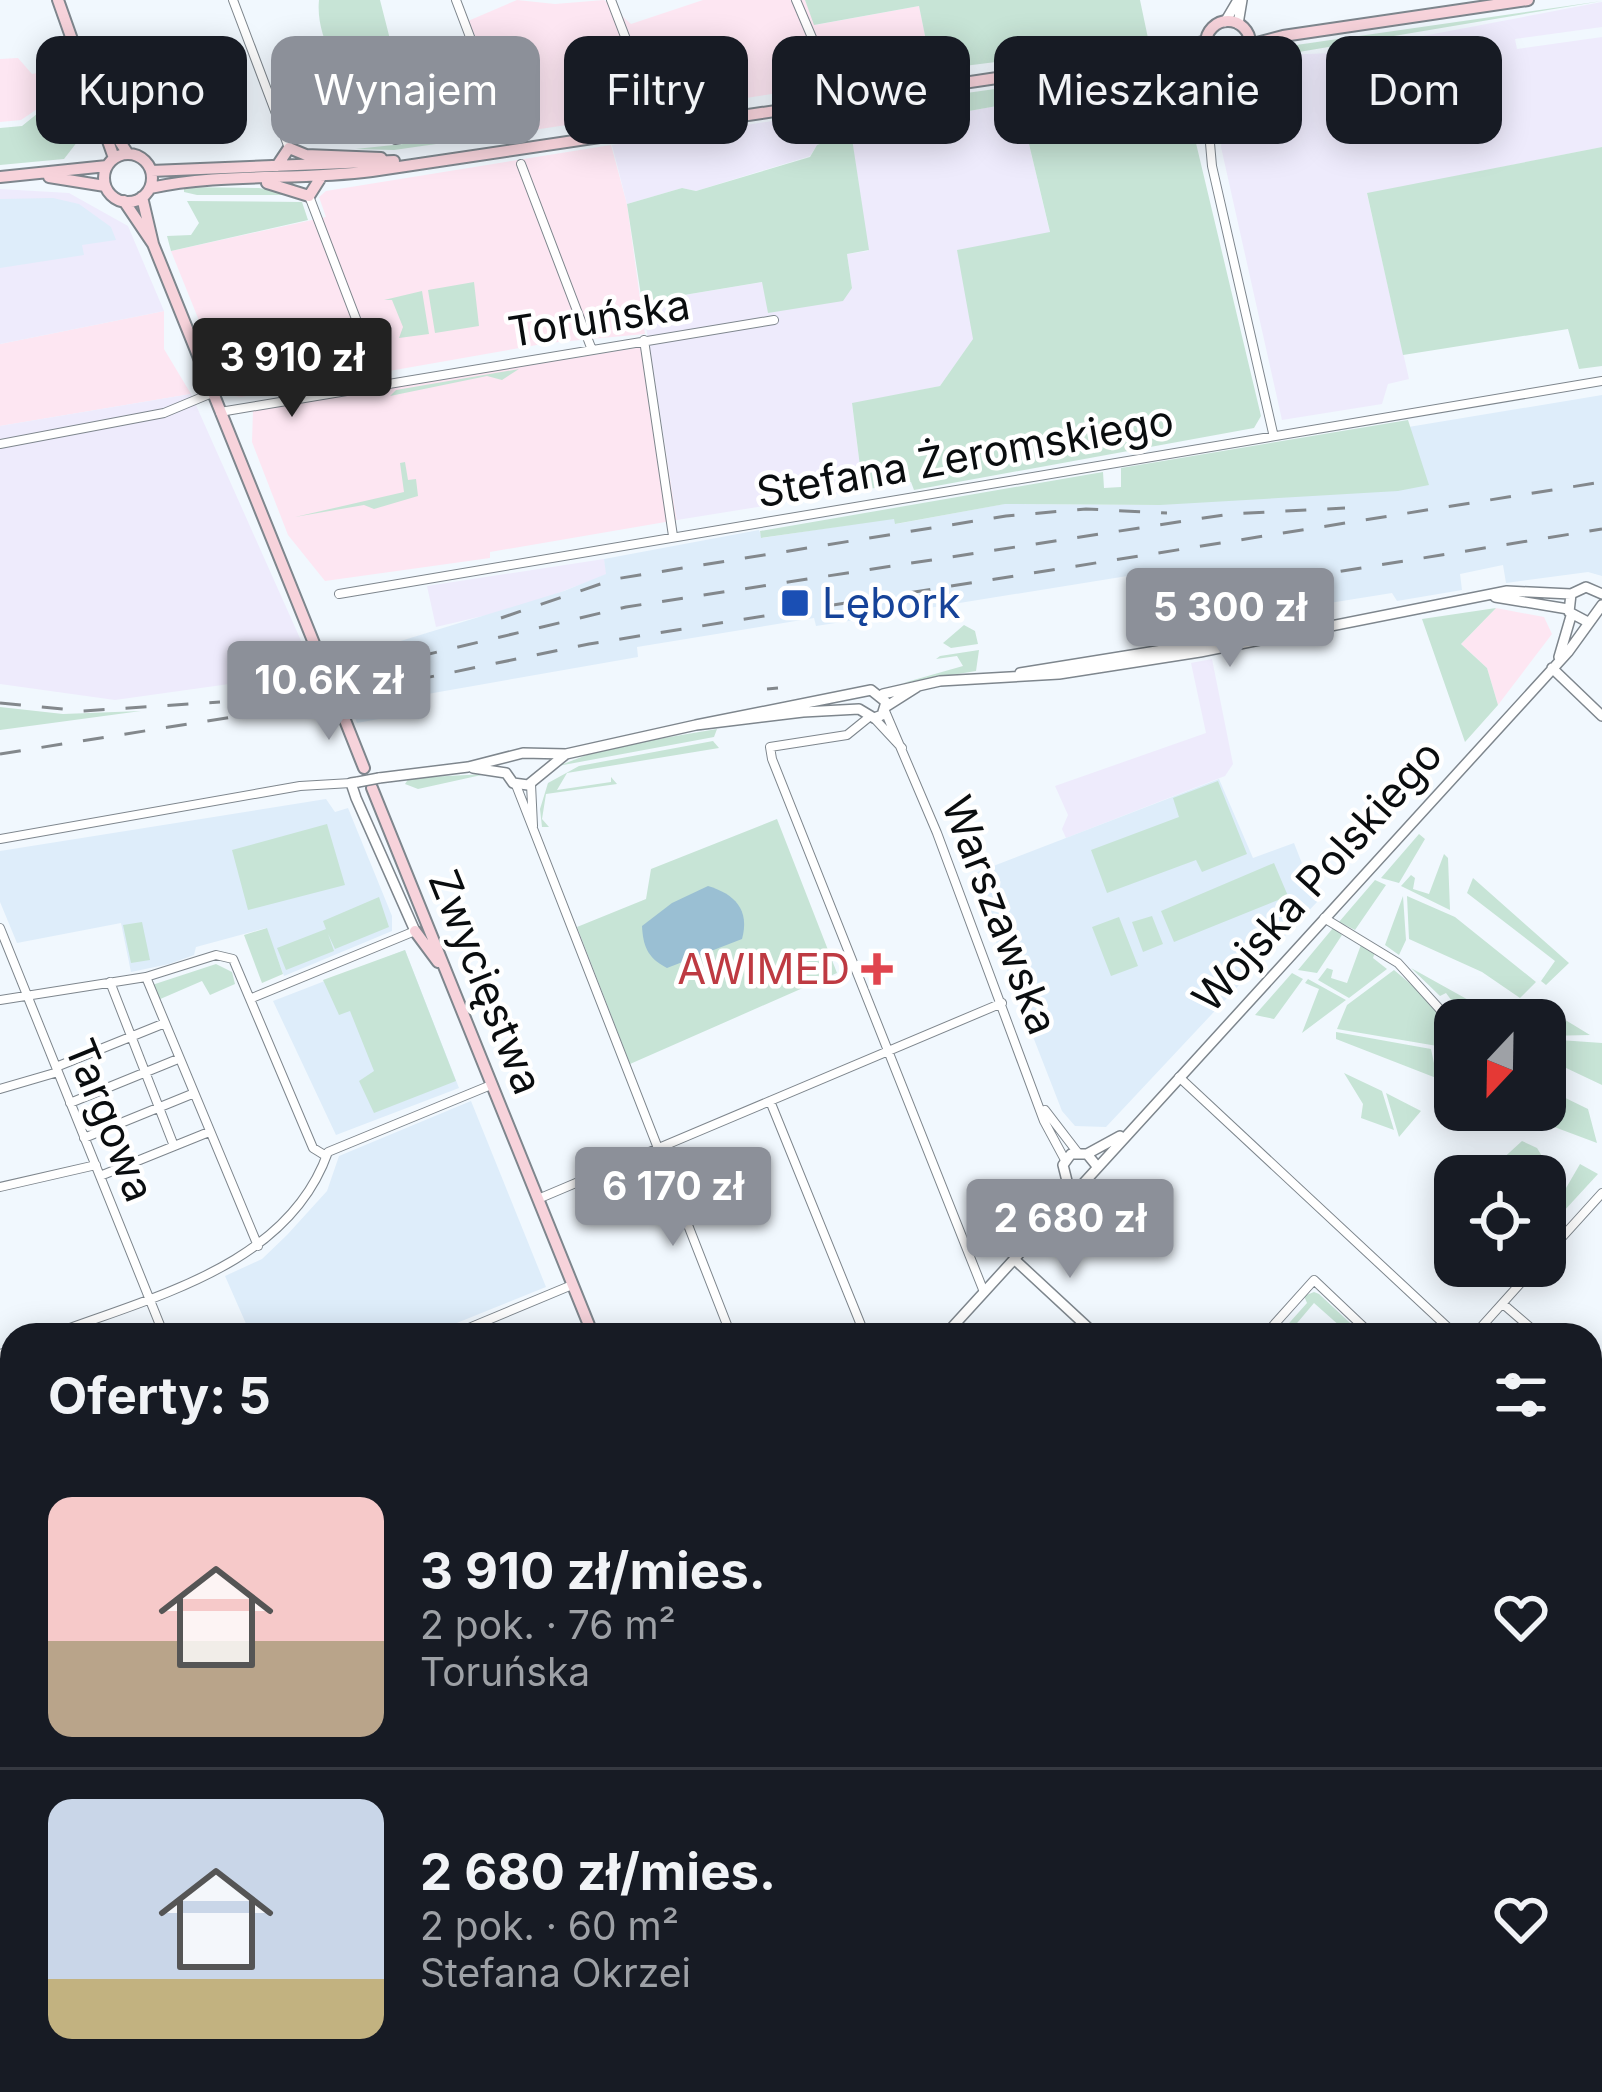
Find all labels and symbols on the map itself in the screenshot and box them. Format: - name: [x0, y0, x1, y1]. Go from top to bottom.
- street label: Toruńska: [504, 278, 693, 357]
- pin: 3 910 zł: [168, 318, 416, 420]
- street label: Stefana Żeromskiego: [753, 394, 1177, 517]
- pin: 5 300 zł: [1106, 568, 1354, 670]
- place label: Lębork: [822, 577, 961, 628]
- marker: Lębork: [779, 587, 811, 619]
- pin: 10.6K zł: [205, 641, 453, 743]
- street label: Wojska Polskiego: [1181, 729, 1452, 1022]
- street label: Warszawska: [932, 789, 1069, 1041]
- street label: Zwycięstwa: [418, 863, 554, 1101]
- place label: AWIMED: [677, 943, 850, 994]
- marker: AWIMED: [861, 953, 893, 985]
- north arrow: [1434, 999, 1566, 1131]
- street label: Targowa: [55, 1031, 166, 1209]
- pin: 6 170 zł: [549, 1147, 797, 1249]
- pin: 2 680 zł: [946, 1179, 1194, 1281]

